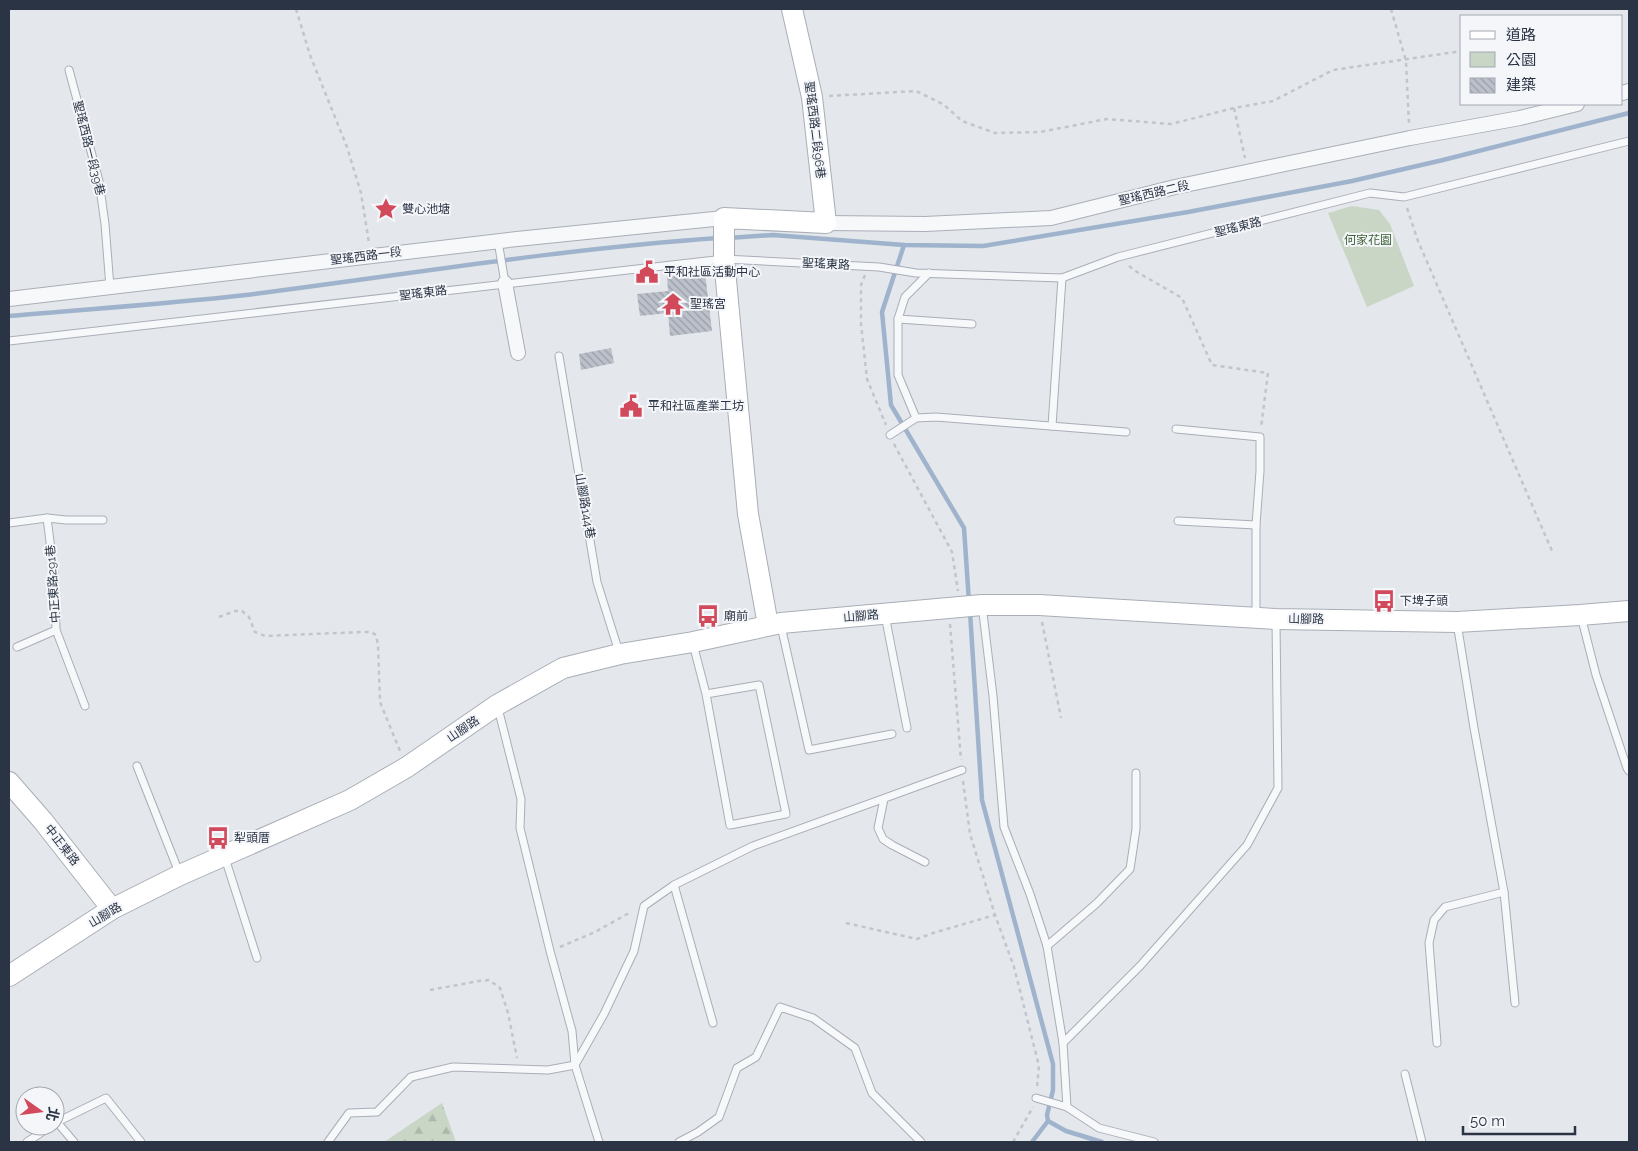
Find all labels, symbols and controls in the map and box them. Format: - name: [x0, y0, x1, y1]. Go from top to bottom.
- legend: [1460, 15, 1623, 105]
- text: 道路: [1506, 26, 1536, 44]
- text: 公園: [1506, 51, 1536, 69]
- text: 建築: [1506, 76, 1536, 94]
- street label: 聖瑤西路二段96巷: [802, 80, 828, 180]
- street label: 聖瑤西路一段39巷: [70, 99, 108, 197]
- street label: 聖瑤西路二段: [1117, 178, 1191, 208]
- place icon: 雙心池塘: [373, 196, 399, 222]
- place label: 雙心池塘: [402, 202, 450, 216]
- street label: 聖瑤東路: [1213, 214, 1263, 240]
- park label: 何家花園: [1344, 233, 1392, 247]
- street label: 聖瑤西路一段: [329, 245, 403, 267]
- street label: 聖瑤東路: [802, 256, 850, 272]
- public building icon: 平和社區活動中心: [634, 259, 660, 285]
- place label: 平和社區活動中心: [664, 265, 760, 279]
- street label: 聖瑤東路: [398, 283, 448, 303]
- temple icon: 聖瑤宮: [660, 291, 686, 317]
- place label: 聖瑤宮: [690, 297, 726, 311]
- public building icon: 平和社區產業工坊: [618, 393, 644, 419]
- place label: 平和社區產業工坊: [648, 399, 744, 413]
- street label: 山腳路144巷: [572, 472, 598, 540]
- street label: 中正東路291巷: [43, 544, 63, 624]
- bus stop icon: 下埤子頭: [1371, 588, 1397, 614]
- place label: 下埤子頭: [1400, 594, 1448, 608]
- bus stop icon: 廟前: [695, 603, 721, 629]
- street label: 山腳路: [842, 607, 880, 625]
- place label: 廟前: [724, 609, 748, 623]
- street label: 山腳路: [1288, 612, 1324, 626]
- street label: 山腳路: [444, 713, 482, 745]
- street label: 中正東路: [42, 822, 82, 868]
- bus stop icon: 犁頭厝: [205, 825, 231, 851]
- place label: 犁頭厝: [234, 831, 270, 845]
- street label: 山腳路: [86, 900, 124, 930]
- north arrow: [15, 1086, 65, 1136]
- scale bar: [1463, 1104, 1576, 1136]
- text: 北: [43, 1105, 62, 1123]
- text: 50 m: [1470, 1112, 1505, 1130]

